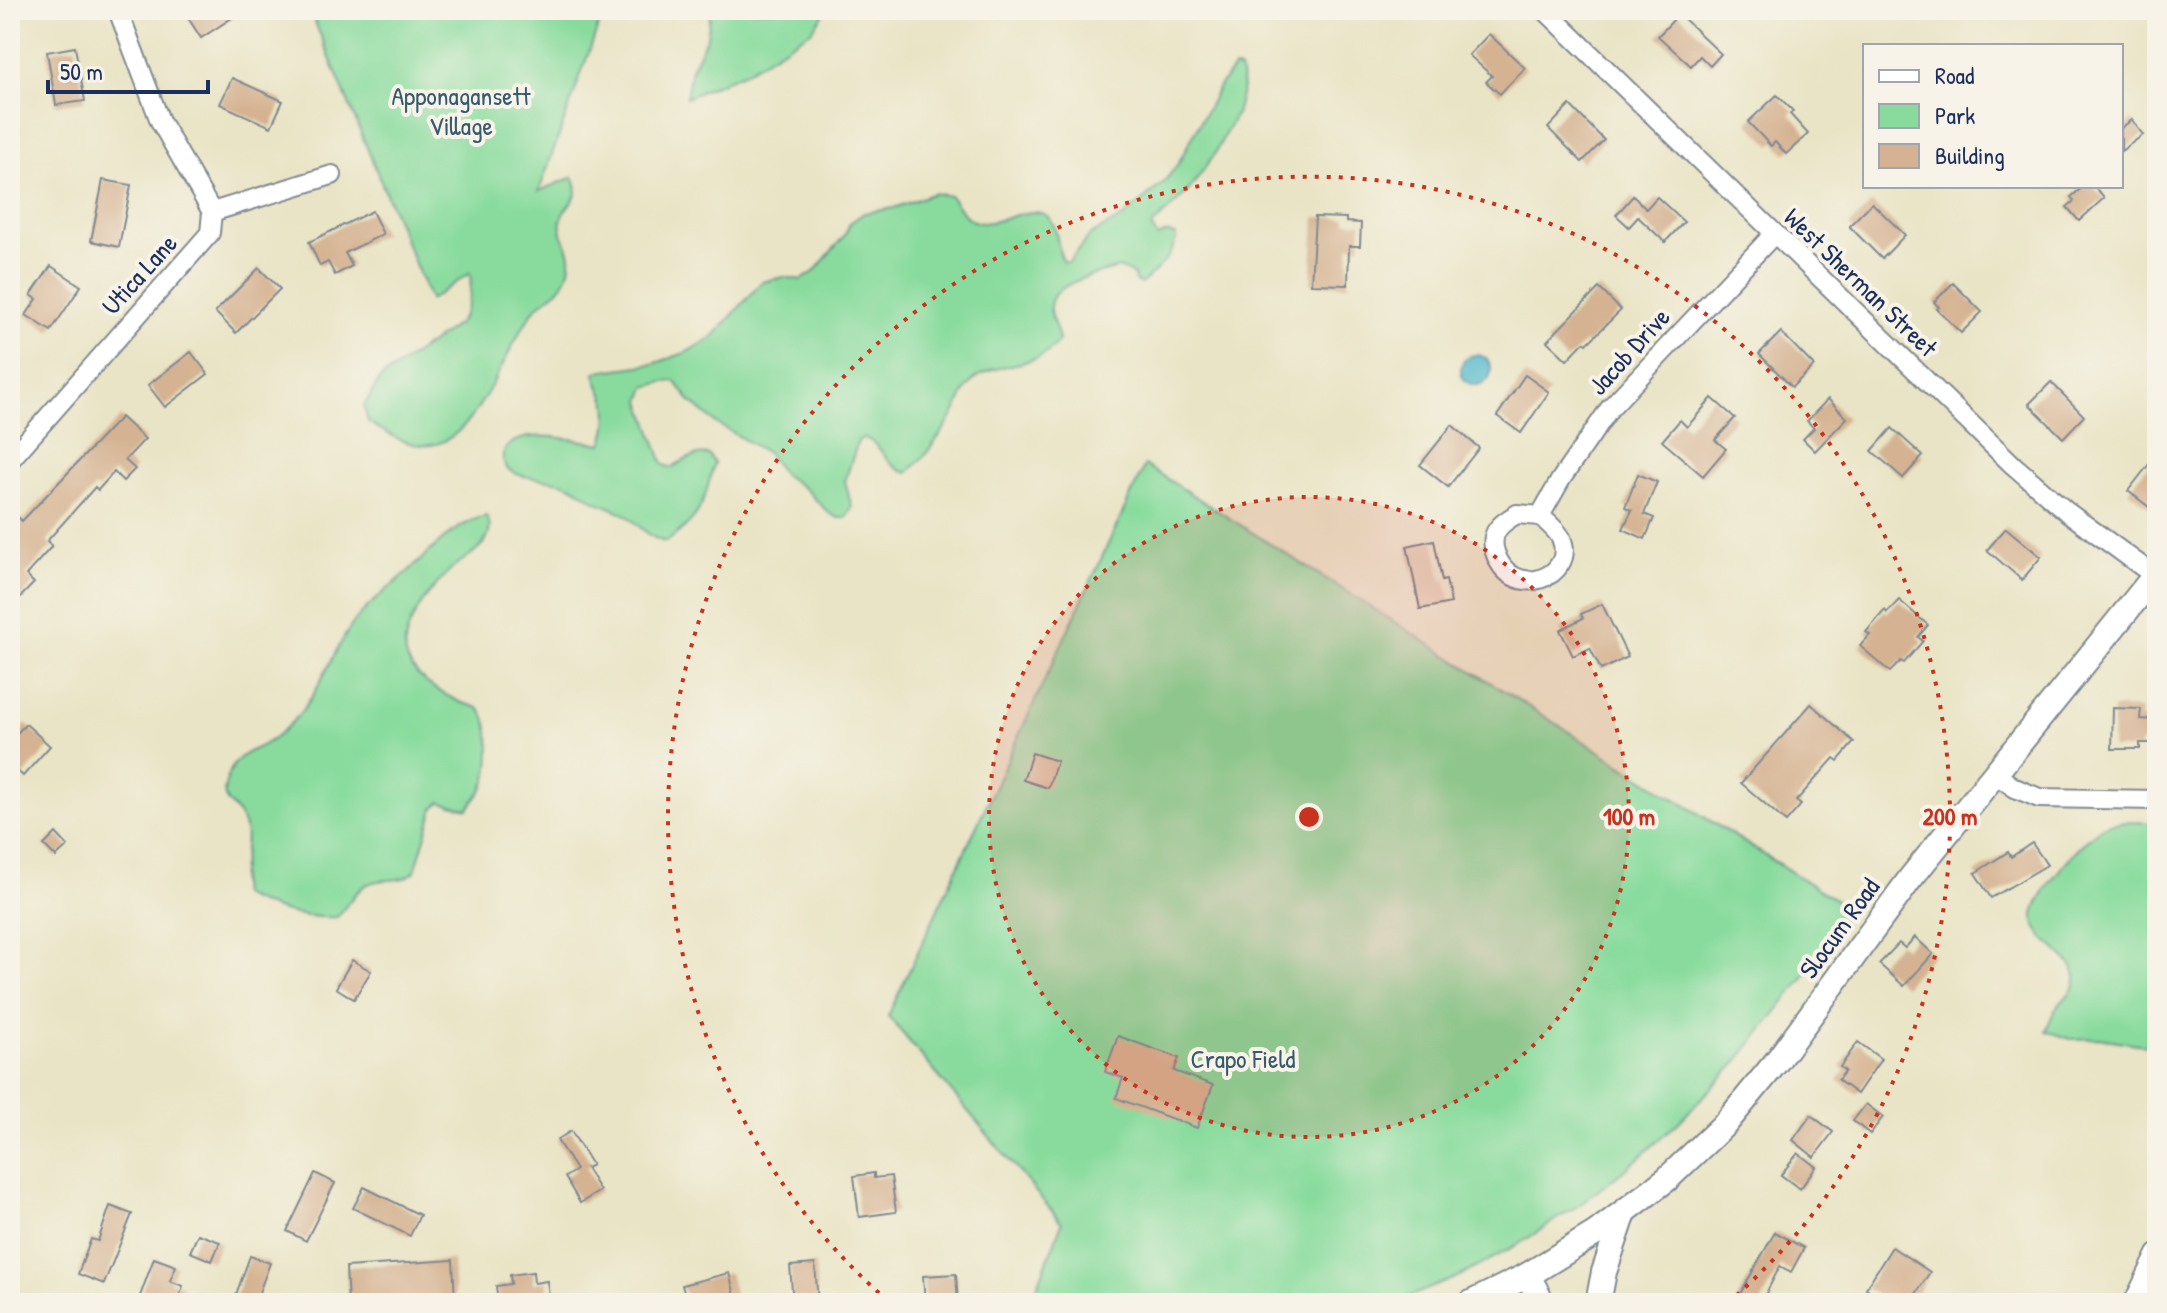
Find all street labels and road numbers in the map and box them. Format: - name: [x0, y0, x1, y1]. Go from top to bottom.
- street label: West Sherman Street: [1777, 200, 1946, 365]
- street label: Utica Lane: [93, 226, 185, 322]
- street label: Jacob Drive: [1581, 300, 1677, 402]
- street label: Slocum Road: [1791, 871, 1887, 985]

